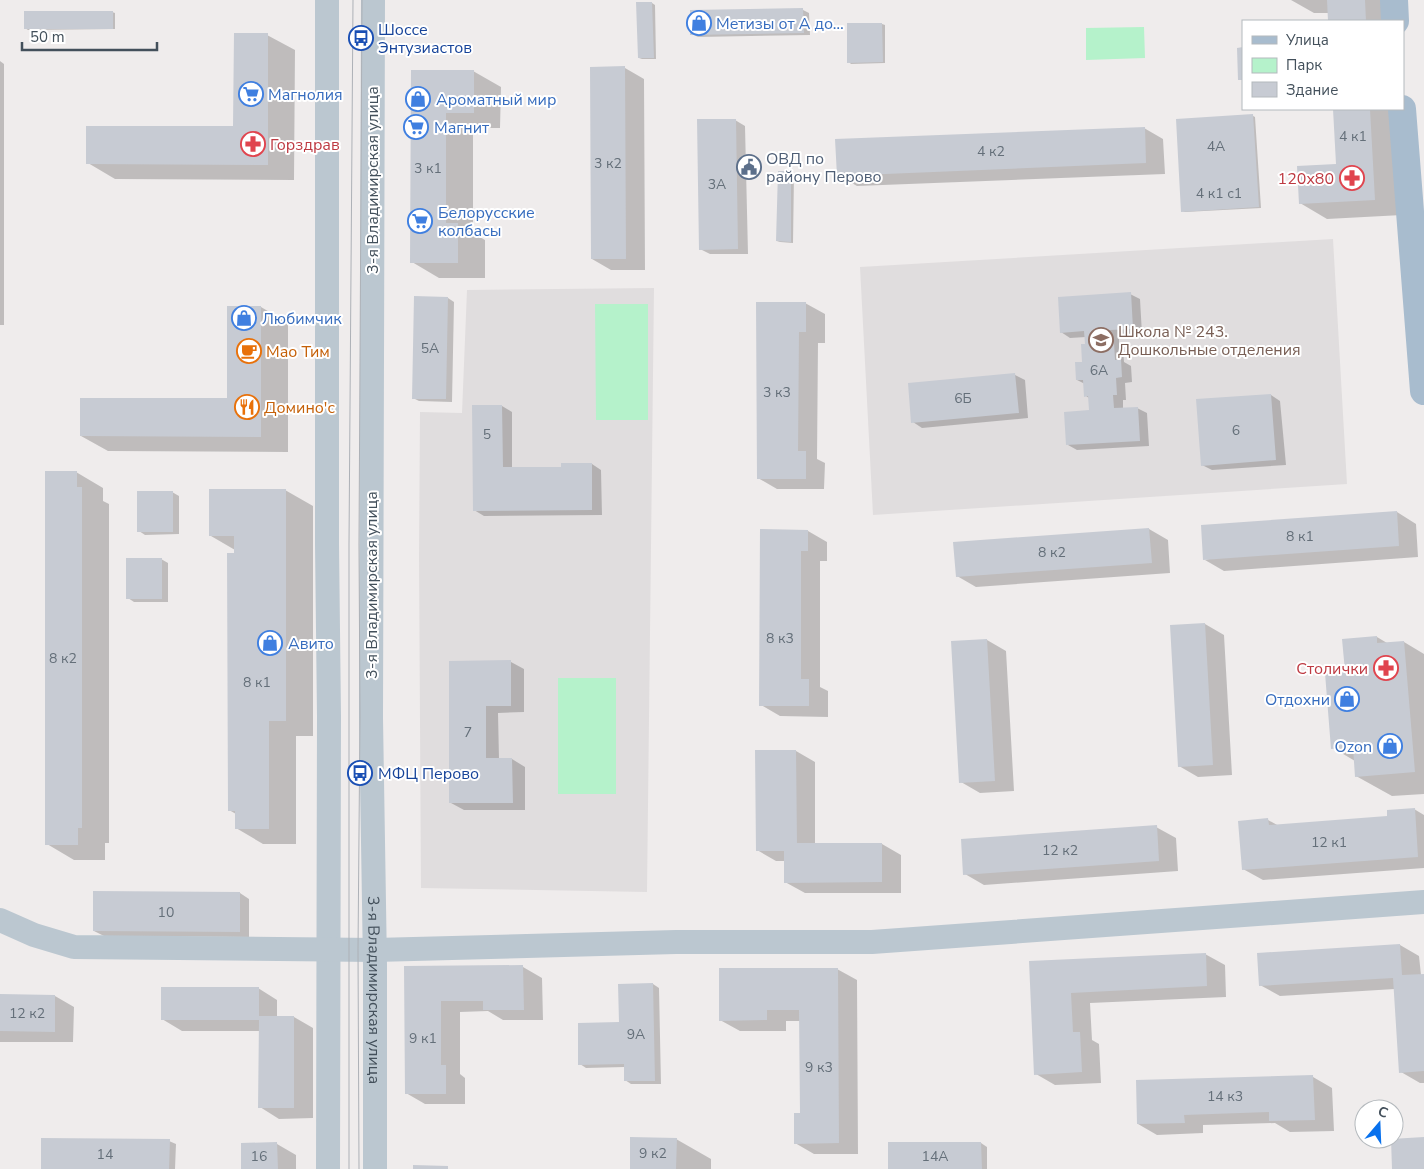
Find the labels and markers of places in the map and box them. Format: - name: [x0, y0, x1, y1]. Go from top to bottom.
- shop icon: Метизы от А до…: [686, 10, 712, 36]
- place label: Метизы от А до…: [716, 13, 844, 35]
- place label: Шоссе Энтузиастов: [378, 19, 472, 59]
- bus stop icon: Шоссе Энтузиастов: [348, 25, 374, 51]
- supermarket icon: Магнолия: [238, 81, 264, 107]
- place label: Магнолия: [268, 84, 343, 106]
- shop icon: Ароматный мир: [405, 86, 431, 112]
- place label: Ароматный мир: [436, 89, 556, 111]
- supermarket icon: Магнит: [403, 114, 429, 140]
- place label: Магнит: [434, 117, 490, 139]
- pharmacy icon: Горздрав: [240, 131, 266, 157]
- place label: Горздрав: [270, 134, 340, 156]
- place label: ОВД по району Перово: [766, 148, 882, 188]
- public building icon: ОВД по району Перово: [736, 154, 762, 180]
- pharmacy icon: 120x80: [1339, 165, 1365, 191]
- place label: 120x80: [1278, 168, 1334, 190]
- place label: Белорусские колбасы: [438, 202, 535, 242]
- supermarket icon: Белорусские колбасы: [407, 208, 433, 234]
- shop icon: Любимчик: [231, 305, 257, 331]
- place label: Любимчик: [262, 308, 342, 330]
- place label: Школа № 243. Дошкольные отделения: [1118, 321, 1301, 361]
- school or university icon: Школа № 243. Дошкольные отделения: [1088, 327, 1114, 353]
- cafe icon: Мао Тим: [236, 338, 262, 364]
- place label: Мао Тим: [266, 341, 330, 363]
- restaurant icon: Домино'c: [234, 394, 260, 420]
- place label: Домино'c: [264, 397, 335, 419]
- shop icon: Авито: [257, 630, 283, 656]
- place label: Авито: [288, 633, 334, 655]
- pharmacy icon: Столички: [1373, 655, 1399, 681]
- place label: Столички: [1296, 658, 1368, 680]
- shop icon: Отдохни: [1334, 686, 1360, 712]
- place label: Отдохни: [1265, 689, 1330, 711]
- shop icon: Ozon: [1377, 733, 1403, 759]
- place label: Ozon: [1334, 736, 1372, 758]
- bus stop icon: МФЦ Перово: [347, 760, 373, 786]
- place label: МФЦ Перово: [378, 763, 479, 785]

